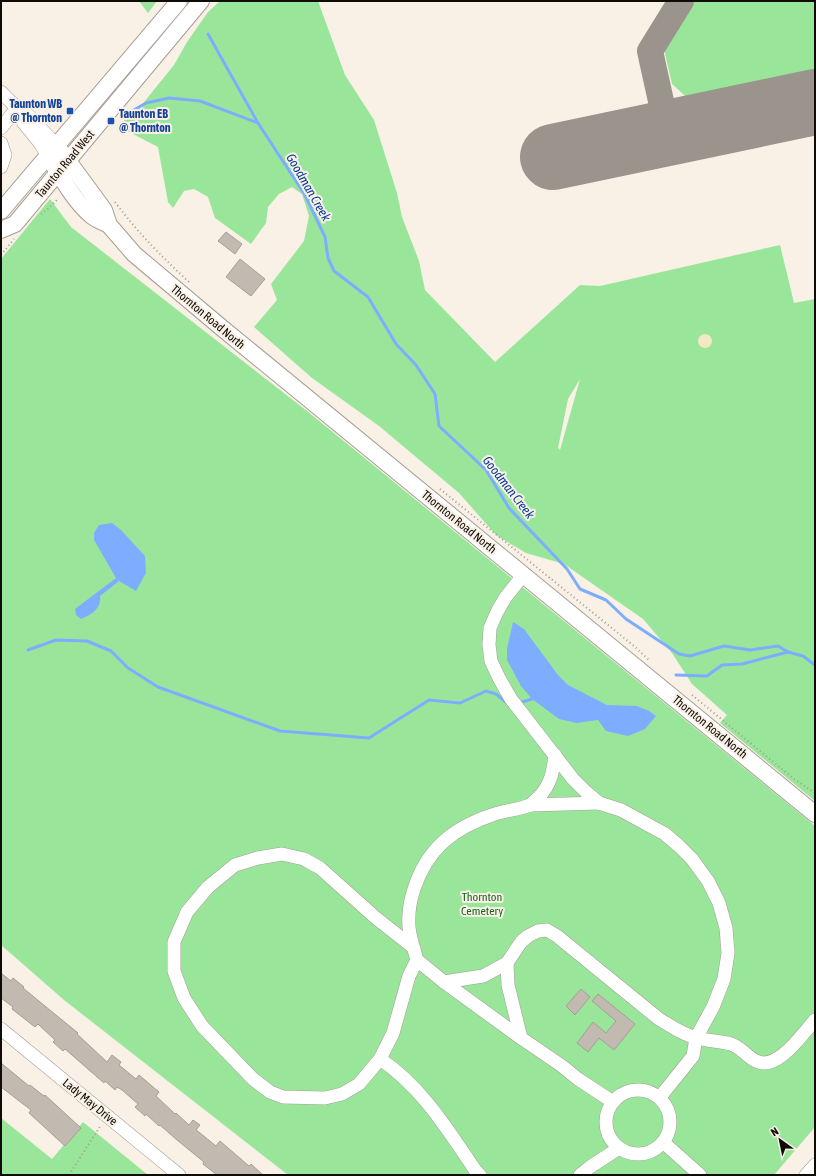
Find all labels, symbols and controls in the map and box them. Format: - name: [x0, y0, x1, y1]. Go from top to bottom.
- place label: Taunton WB @ Thornton: [10, 97, 62, 125]
- marker: Taunton WB @ Thornton: [65, 106, 75, 116]
- place label: Taunton EB @ Thornton: [119, 107, 171, 135]
- marker: Taunton EB @ Thornton: [106, 116, 116, 126]
- street label: Taunton Road West: [33, 127, 98, 201]
- water label: Goodman Creek: [283, 151, 334, 224]
- street label: Thornton Road North: [168, 282, 248, 352]
- water label: Goodman Creek: [480, 453, 538, 522]
- street label: Thornton Road North: [419, 488, 499, 556]
- street label: Thornton Road North: [670, 693, 750, 761]
- park label: Thornton Cemetery: [461, 890, 503, 918]
- street label: Lady May Drive: [60, 1076, 120, 1128]
- north arrow: [760, 1120, 800, 1160]
- text: N: [769, 1125, 781, 1138]

